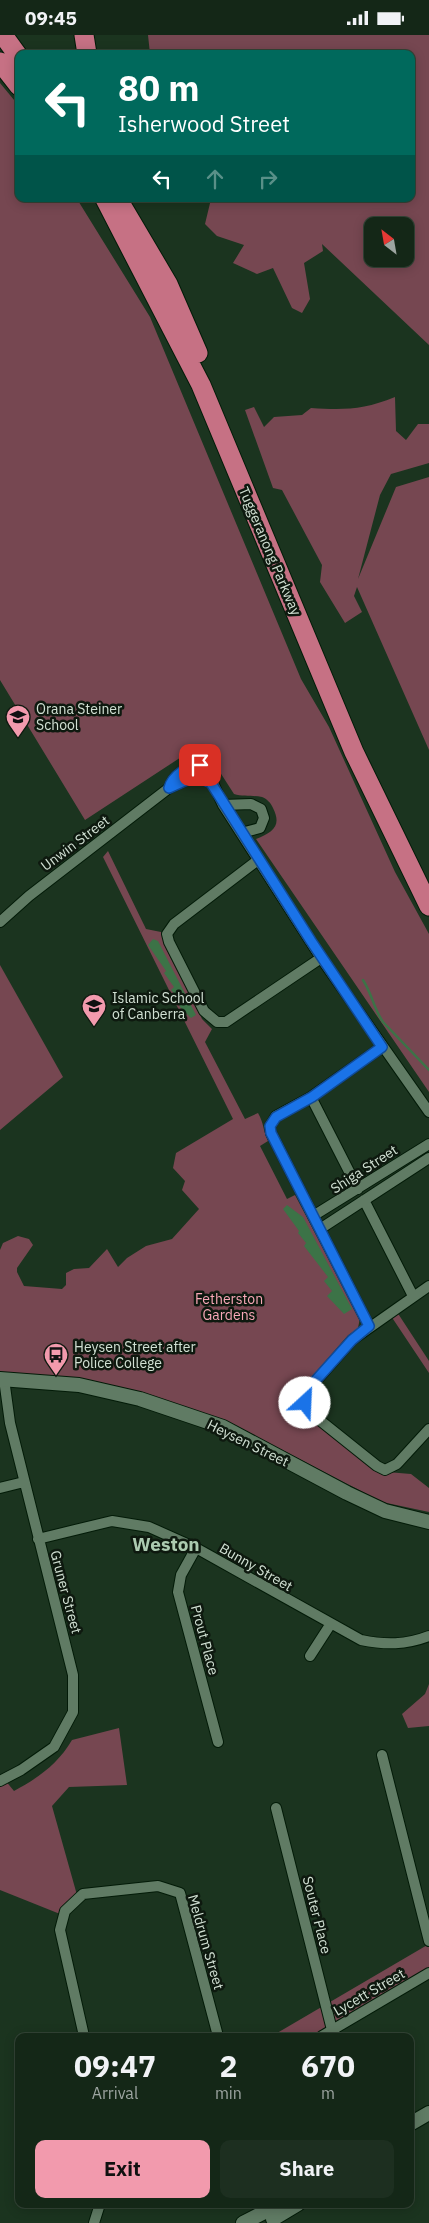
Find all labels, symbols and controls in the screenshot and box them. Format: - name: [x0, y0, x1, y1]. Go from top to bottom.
- text: 09:45: [25, 6, 77, 30]
- text: 80 m: [118, 65, 200, 111]
- icon: left: [35, 70, 100, 135]
- text: Isherwood Street: [118, 109, 290, 138]
- icon: left: [148, 165, 176, 193]
- icon: ahead: [201, 165, 229, 193]
- icon: right: [254, 165, 282, 193]
- north arrow: [364, 217, 414, 267]
- map controls: [364, 217, 414, 267]
- street label: Tuggeranong Parkway: [235, 484, 305, 618]
- place label: Orana Steiner School: [36, 700, 122, 734]
- school or university icon: Orana Steiner School: [5, 704, 31, 738]
- pin: [179, 744, 221, 786]
- icon: arrive: [186, 751, 214, 779]
- street label: Unwin Street: [37, 811, 113, 875]
- place label: Islamic School of Canberra: [112, 989, 205, 1023]
- school or university icon: Islamic School of Canberra: [81, 993, 107, 1027]
- street label: Shiga Street: [327, 1141, 401, 1197]
- park label: Fetherston Gardens: [195, 1290, 263, 1324]
- place label: Heysen Street after Police College: [74, 1338, 196, 1372]
- bus stop icon: Heysen Street after Police College: [43, 1342, 69, 1376]
- position arrow: [278, 1376, 330, 1428]
- street label: Heysen Street: [204, 1415, 292, 1471]
- district label: Weston: [132, 1532, 200, 1556]
- street label: Bunny Street: [216, 1539, 296, 1595]
- street label: Gruner Street: [46, 1548, 86, 1636]
- street label: Prout Place: [187, 1603, 223, 1677]
- street label: Souter Place: [299, 1874, 335, 1956]
- street label: Meldrum Street: [184, 1892, 228, 1992]
- street label: Lycett Street: [330, 1964, 408, 2020]
- text: 09:47: [74, 2046, 156, 2085]
- text: 2: [219, 2046, 237, 2085]
- text: 670: [301, 2046, 355, 2085]
- text: Arrival: [92, 2083, 138, 2103]
- text: min: [215, 2083, 242, 2103]
- text: m: [321, 2083, 335, 2103]
- button: Exit: [35, 2140, 210, 2198]
- button: Share: [220, 2140, 394, 2198]

